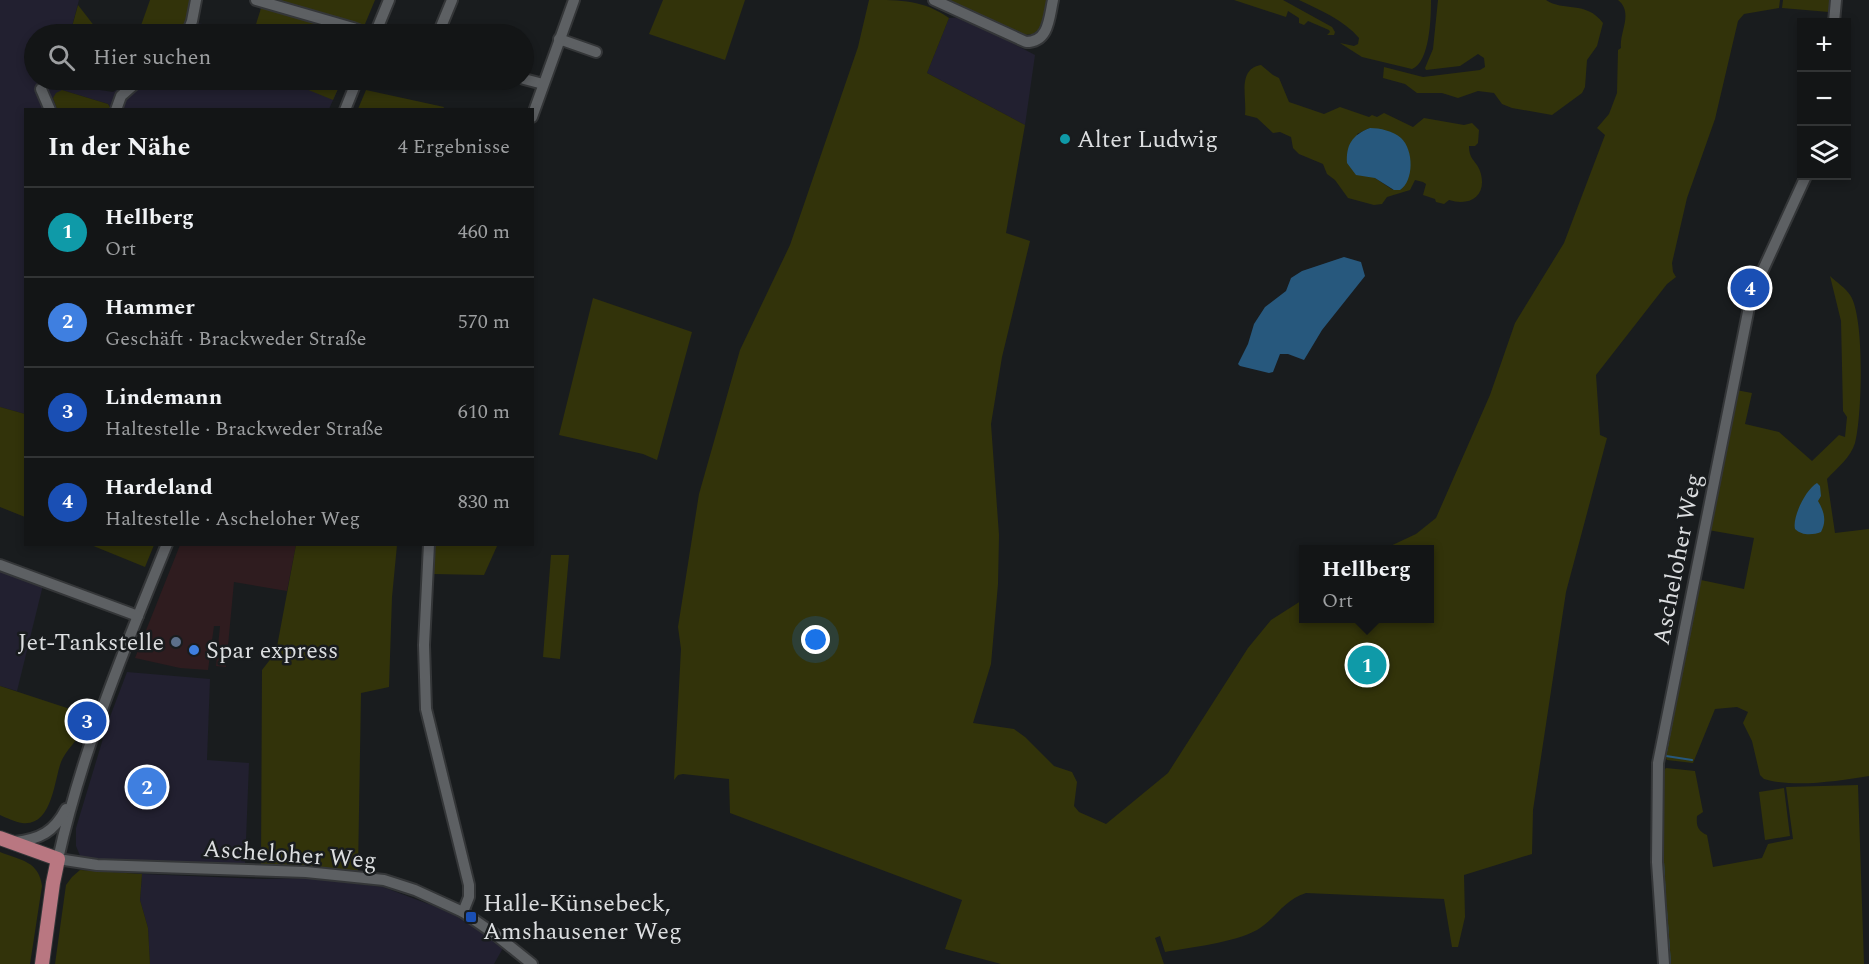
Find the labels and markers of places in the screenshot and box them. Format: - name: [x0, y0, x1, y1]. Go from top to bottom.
- place label: Alter Ludwig: [1077, 122, 1218, 158]
- marker: Alter Ludwig: [1058, 132, 1072, 146]
- pin: 4: [1730, 266, 1770, 310]
- place label: Jet-Tankstelle: [18, 625, 164, 661]
- place label: Spar express: [206, 633, 338, 669]
- marker: Jet-Tankstelle: [169, 635, 183, 649]
- pin: 1: [1348, 642, 1386, 688]
- marker: Spar express: [187, 643, 201, 657]
- pin: 3: [68, 698, 106, 744]
- pin: 2: [128, 764, 166, 810]
- place label: Halle-Künsebeck, Amshausener Weg: [483, 886, 682, 950]
- marker: Halle-Künsebeck, Amshausener Weg: [464, 910, 478, 924]

